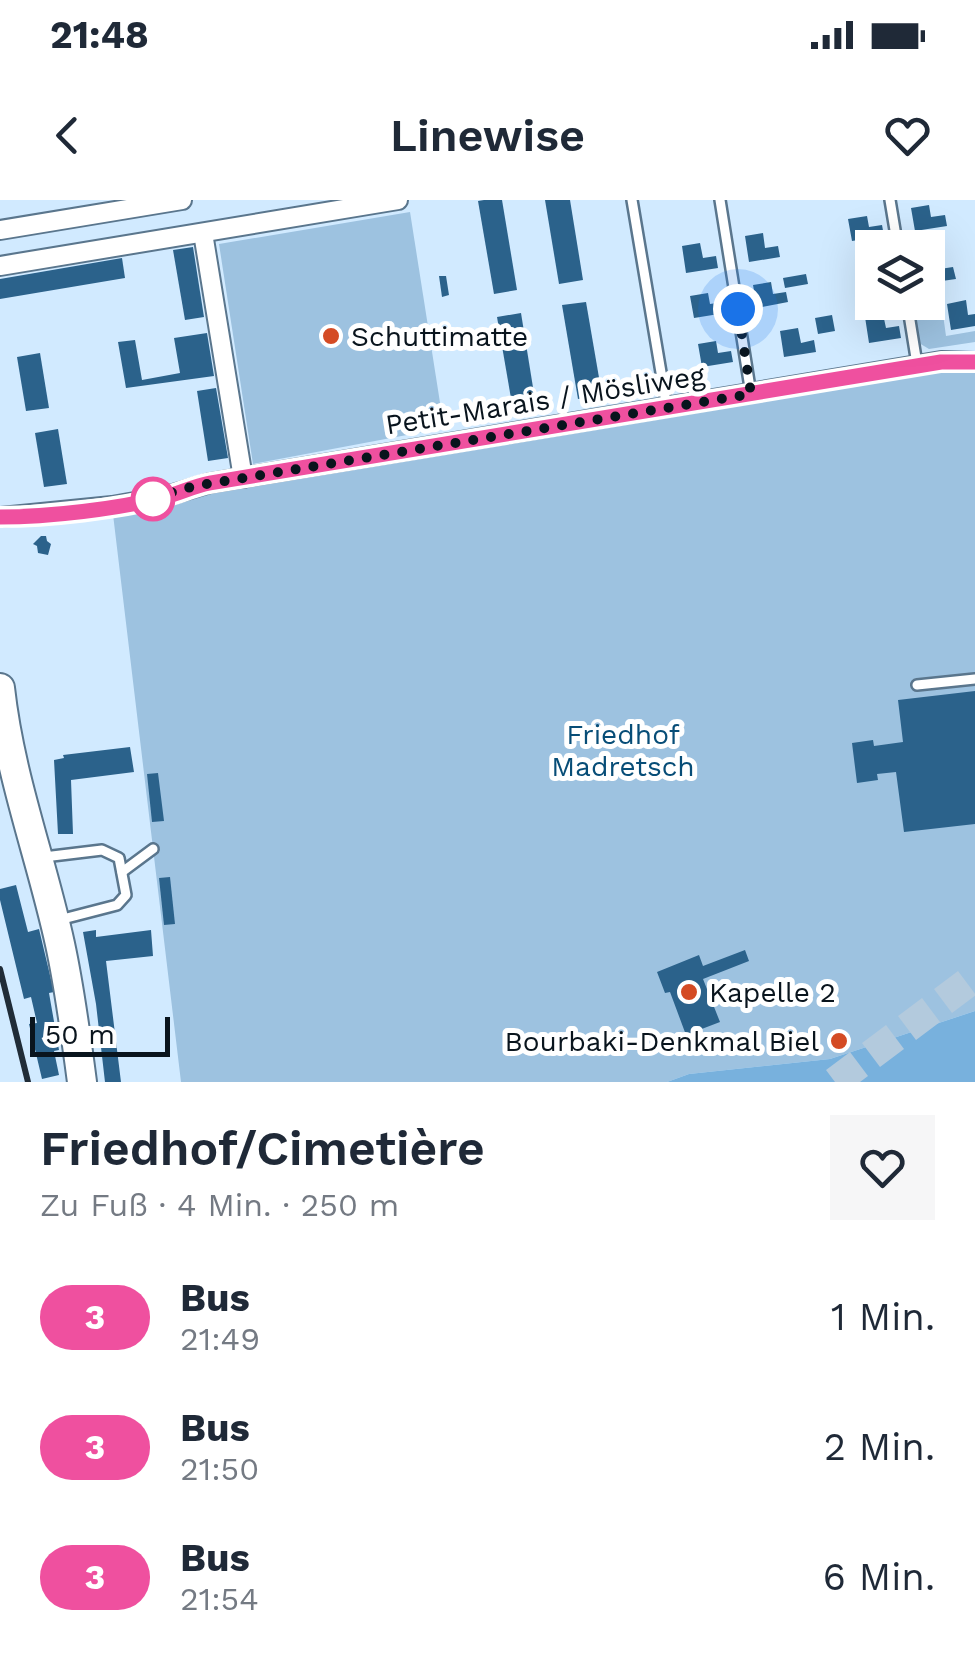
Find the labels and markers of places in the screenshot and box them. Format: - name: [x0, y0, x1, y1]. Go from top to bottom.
- place label: Schuttimatte: [351, 320, 528, 353]
- marker: Schuttimatte: [320, 325, 342, 347]
- unlabelled marker: [132, 478, 174, 520]
- place label: Kapelle 2: [709, 976, 836, 1009]
- marker: Kapelle 2: [678, 981, 700, 1003]
- place label: Bourbaki-Denkmal Biel: [505, 1025, 819, 1058]
- marker: Bourbaki-Denkmal Biel: [828, 1030, 850, 1052]

